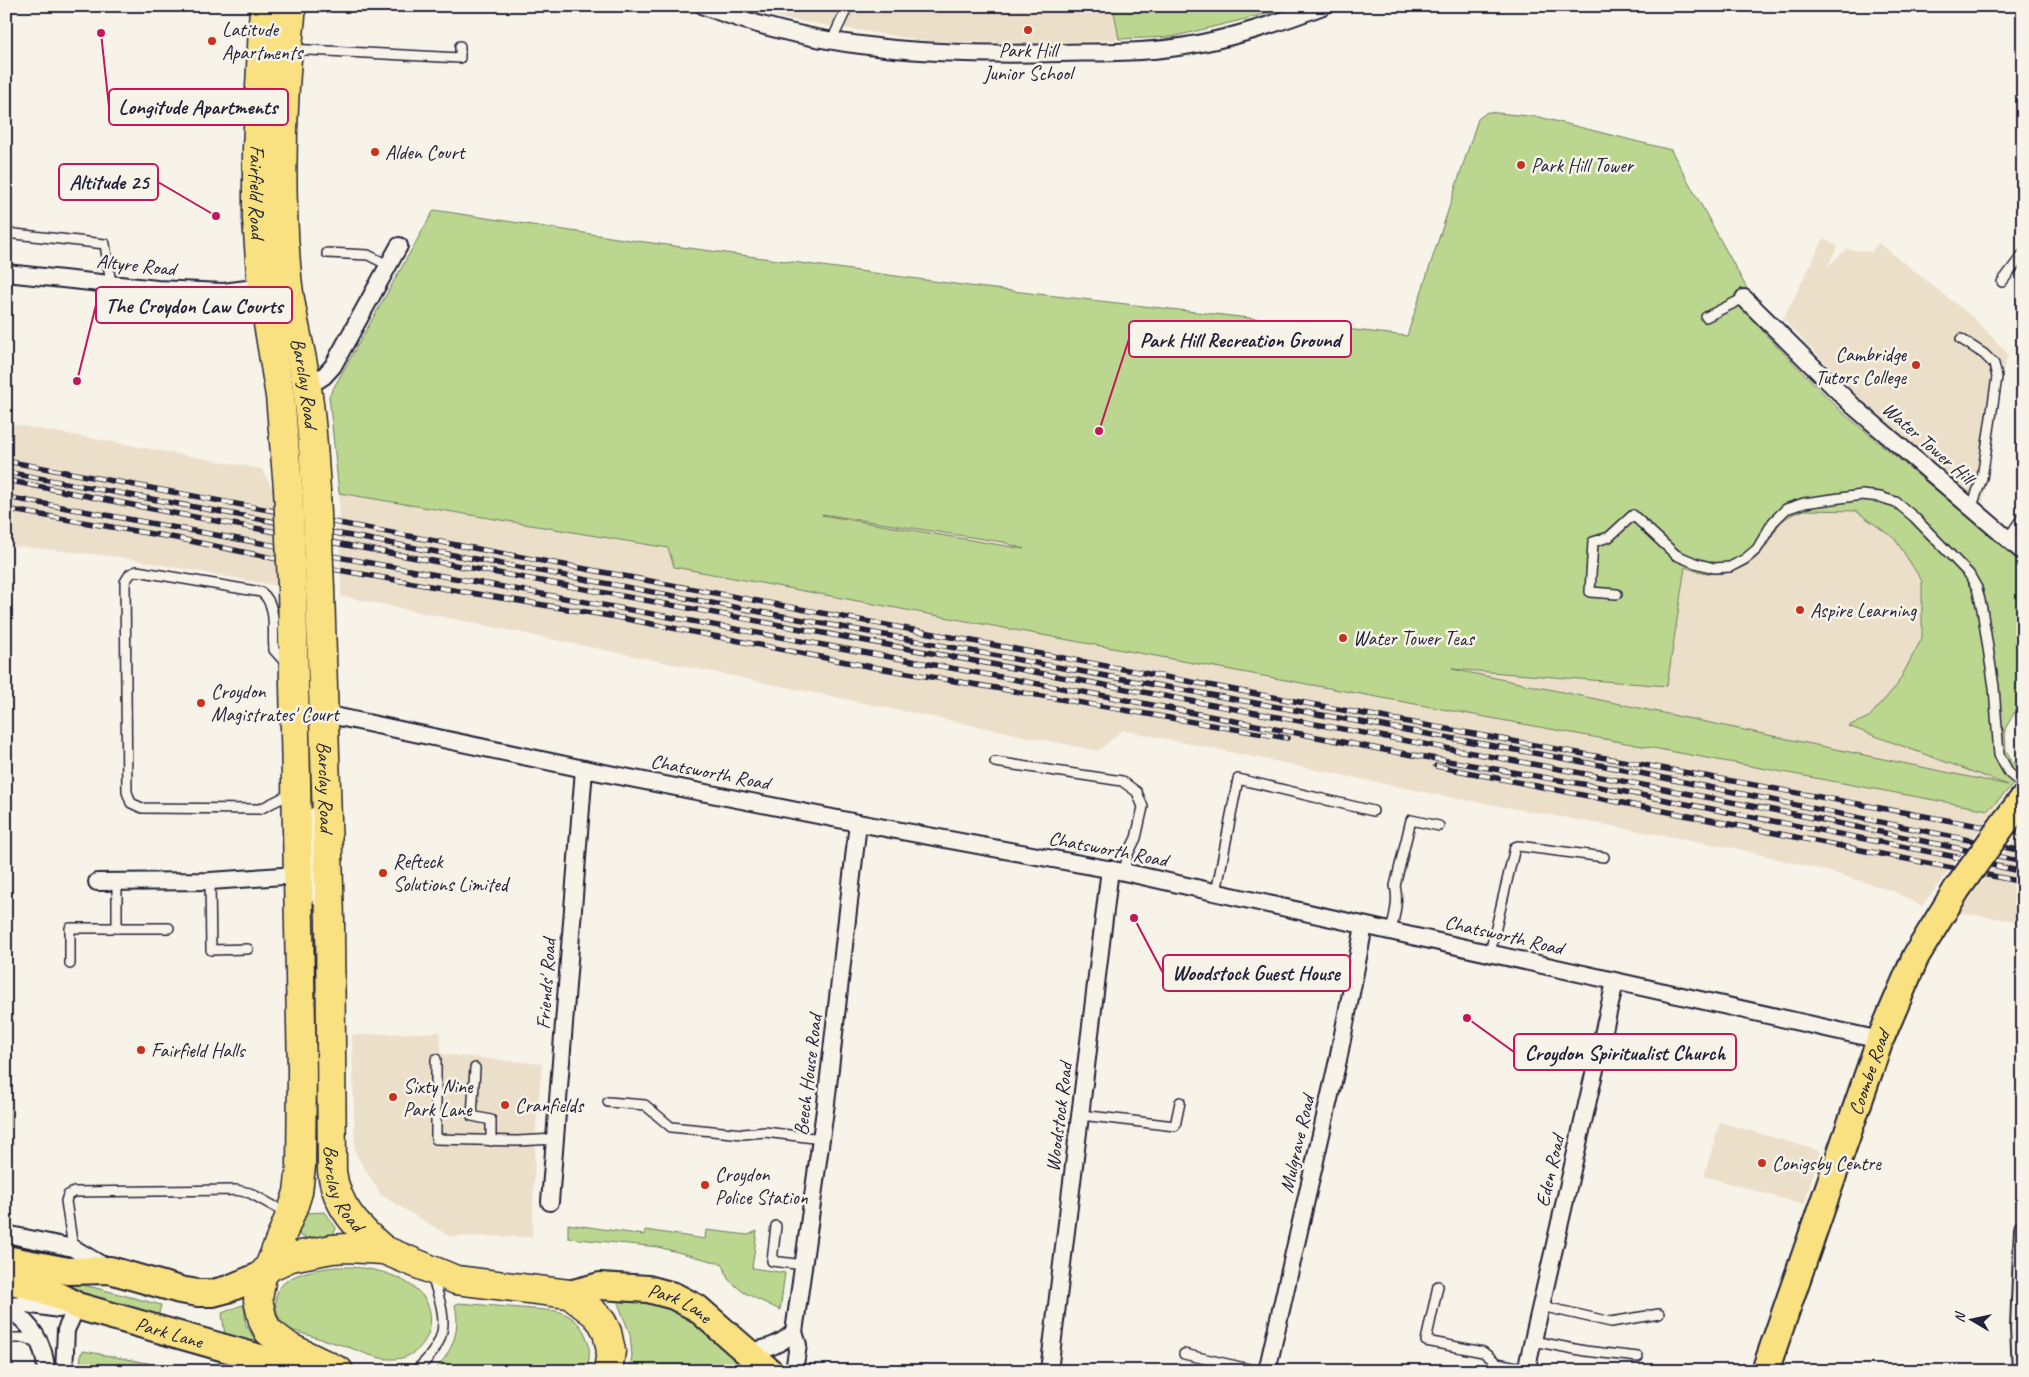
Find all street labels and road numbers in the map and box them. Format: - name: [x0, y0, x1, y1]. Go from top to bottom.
- street label: Fairfield Road: [244, 145, 271, 243]
- street label: Altyre Road: [95, 248, 180, 282]
- street label: Barclay Road: [285, 336, 324, 432]
- street label: Water Tower Hill: [1877, 396, 1982, 492]
- street label: Barclay Road: [312, 741, 340, 836]
- street label: Chatsworth Road: [648, 748, 775, 796]
- street label: Chatsworth Road: [1046, 825, 1173, 873]
- street label: Chatsworth Road: [1443, 909, 1569, 961]
- street label: Friends' Road: [530, 935, 562, 1030]
- street label: Beech House Road: [788, 1010, 828, 1137]
- street label: Coombe Road: [1842, 1023, 1897, 1118]
- street label: Woodstock Road: [1040, 1058, 1078, 1173]
- street label: Mulgrave Road: [1274, 1090, 1321, 1195]
- street label: Eden Road: [1530, 1130, 1571, 1209]
- street label: Barclay Road: [319, 1145, 372, 1239]
- street label: Park Lane: [645, 1277, 719, 1329]
- street label: Park Lane: [133, 1311, 207, 1354]

